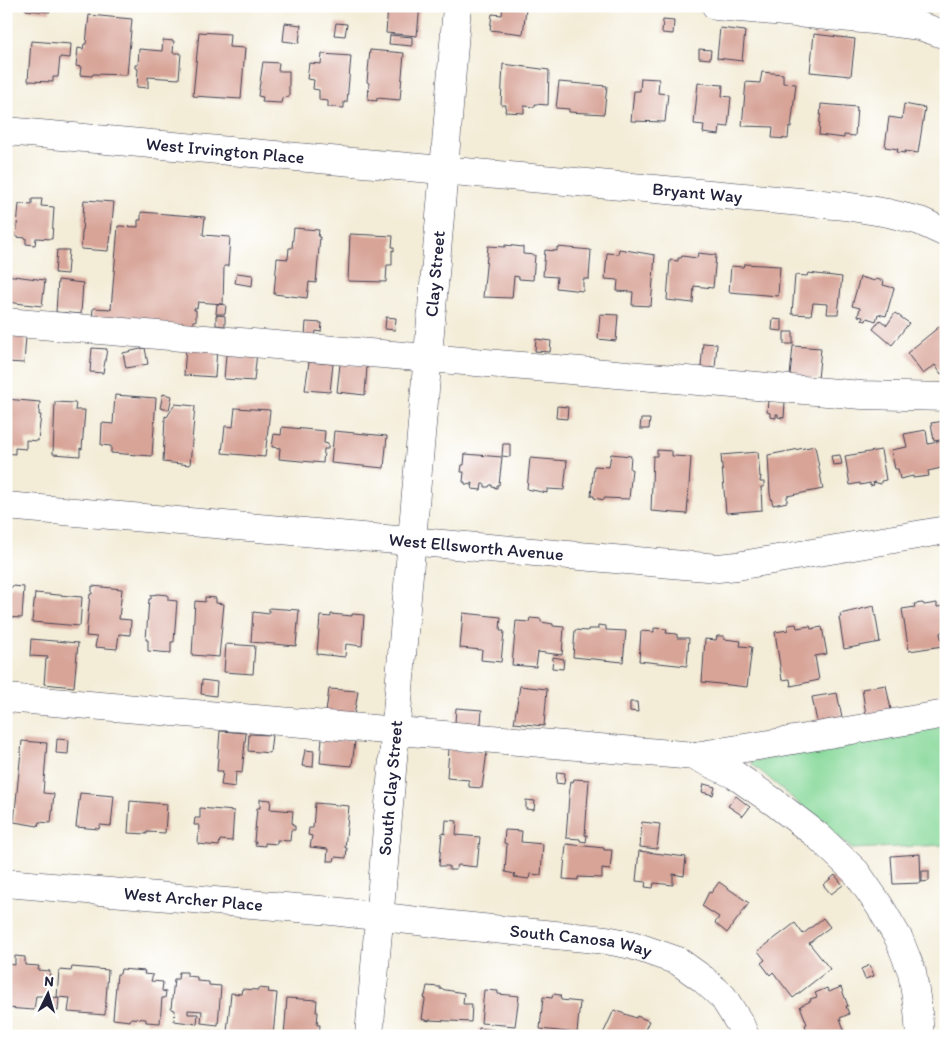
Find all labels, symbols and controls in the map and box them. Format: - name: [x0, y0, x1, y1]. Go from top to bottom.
- street label: West Irvington Place: [145, 133, 305, 169]
- street label: Bryant Way: [651, 178, 744, 208]
- street label: Clay Street: [420, 229, 450, 318]
- street label: West Ellsworth Avenue: [388, 528, 565, 566]
- street label: South Clay Street: [374, 719, 407, 856]
- street label: West Archer Place: [123, 882, 264, 916]
- street label: South Canosa Way: [509, 920, 656, 962]
- north arrow: [22, 970, 72, 1020]
- text: N: [44, 973, 55, 990]

